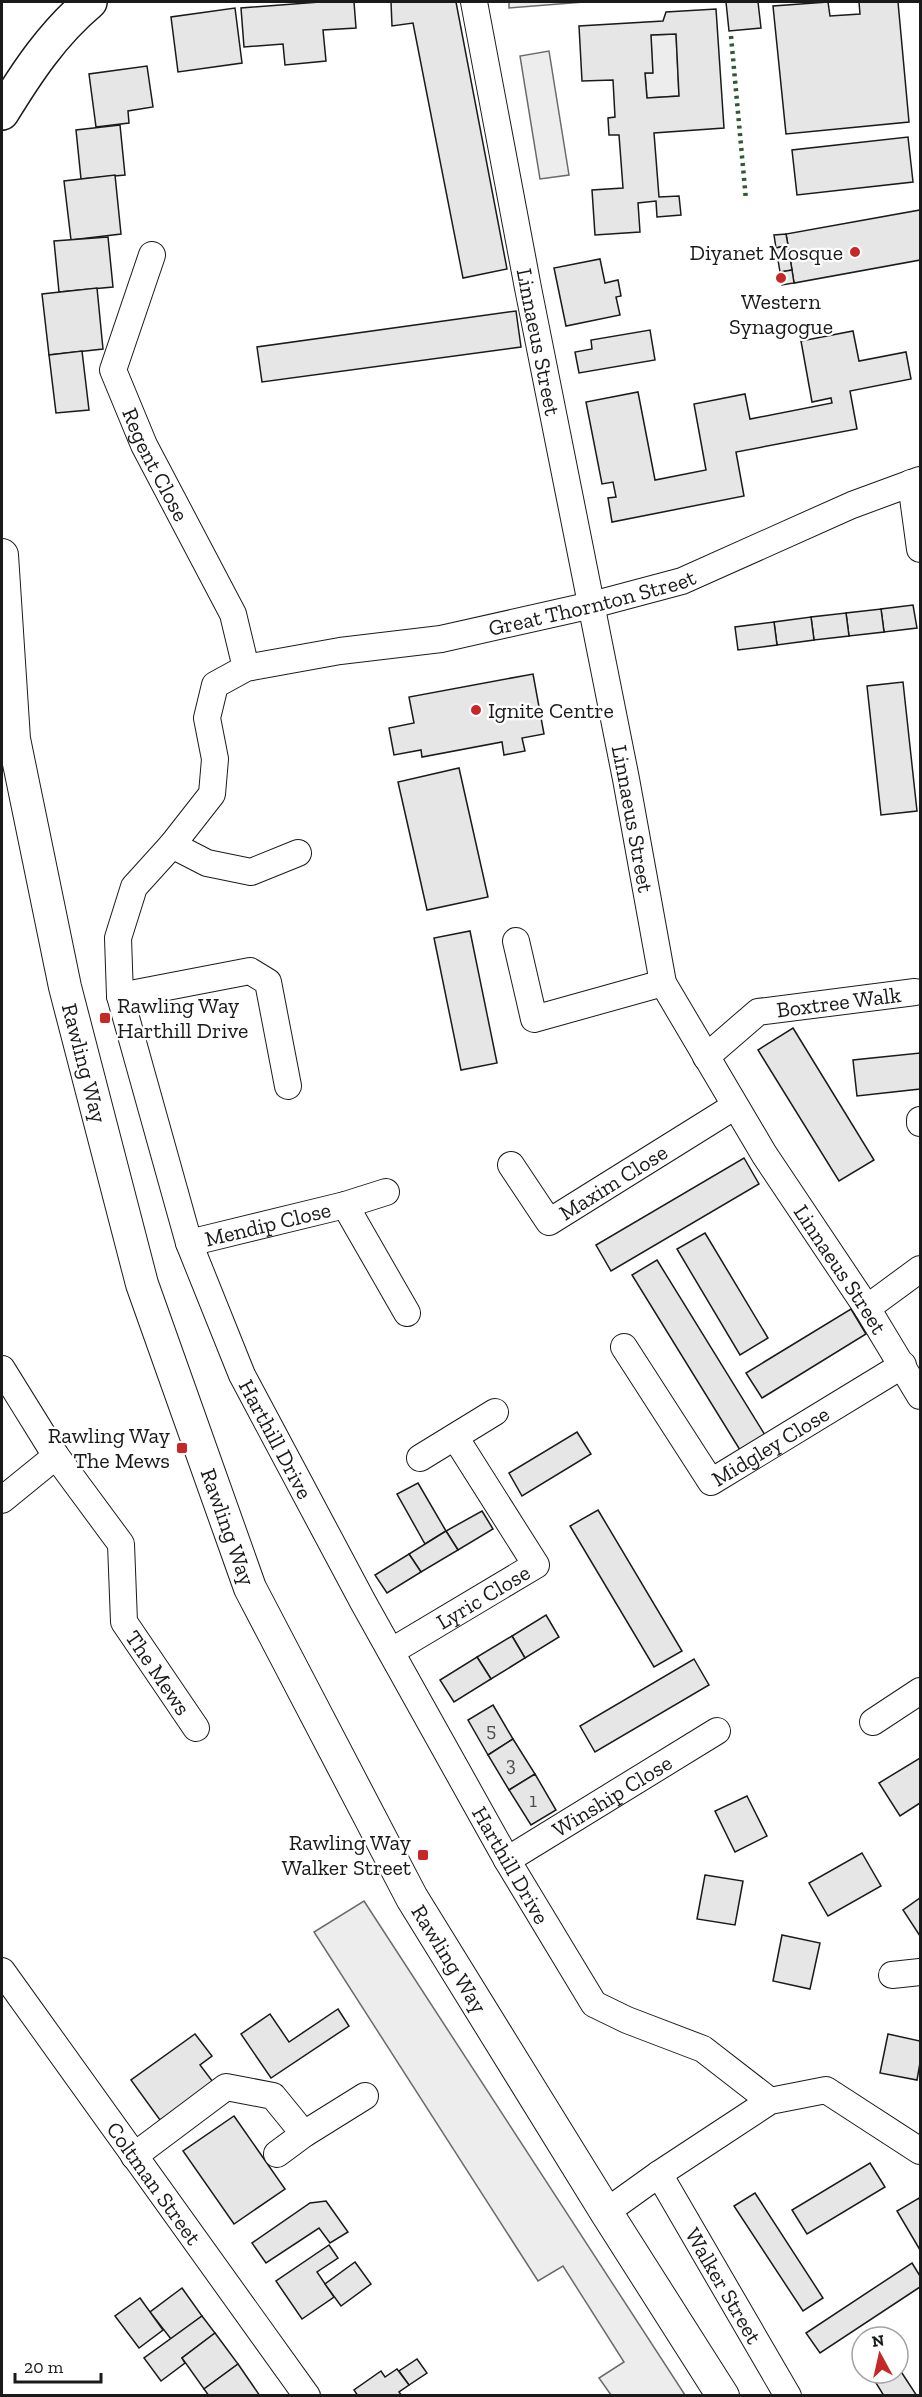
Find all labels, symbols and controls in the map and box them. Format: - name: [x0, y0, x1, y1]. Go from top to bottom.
- place label: Diyanet Mosque: [689, 239, 843, 266]
- marker: Diyanet Mosque: [848, 245, 862, 259]
- street label: Linnaeus Street: [511, 266, 566, 419]
- marker: Western Synagogue: [774, 271, 788, 285]
- place label: Western Synagogue: [729, 288, 833, 340]
- street label: Regent Close: [116, 404, 195, 526]
- street label: Great Thornton Street: [486, 563, 701, 642]
- place label: Ignite Centre: [488, 697, 614, 724]
- marker: Ignite Centre: [469, 703, 483, 717]
- street label: Linnaeus Street: [606, 743, 659, 895]
- street label: Boxtree Walk: [775, 981, 903, 1024]
- place label: Rawling Way Harthill Drive: [117, 992, 248, 1044]
- street label: Rawling Way: [56, 1000, 113, 1126]
- marker: Rawling Way Harthill Drive: [98, 1011, 112, 1025]
- street label: Maxim Close: [554, 1139, 673, 1226]
- street label: Mendip Close: [202, 1196, 333, 1253]
- street label: Linnaeus Street: [788, 1200, 893, 1340]
- street label: Harthill Drive: [233, 1375, 318, 1504]
- street label: Midgley Close: [707, 1400, 834, 1492]
- place label: Rawling Way The Mews: [48, 1422, 171, 1474]
- marker: Rawling Way The Mews: [175, 1441, 189, 1455]
- street label: Rawling Way: [195, 1465, 261, 1590]
- street label: Lyric Close: [432, 1559, 535, 1635]
- street label: The Mews: [120, 1625, 196, 1720]
- house number: 5: [486, 1718, 496, 1742]
- street label: Winship Close: [547, 1749, 677, 1843]
- house number: 3: [506, 1752, 516, 1776]
- house number: 1: [529, 1788, 537, 1812]
- street label: Harthill Drive: [466, 1802, 555, 1929]
- place label: Rawling Way Walker Street: [282, 1829, 412, 1881]
- marker: Rawling Way Walker Street: [416, 1848, 430, 1862]
- street label: Rawling Way: [405, 1900, 493, 2019]
- street label: Coltman Street: [101, 2117, 207, 2251]
- street label: Walker Street: [679, 2223, 768, 2349]
- north arrow: [850, 2325, 910, 2385]
- text: N: [871, 2330, 885, 2351]
- scale bar: [15, 2346, 100, 2384]
- text: 20 m: [24, 2356, 64, 2378]

